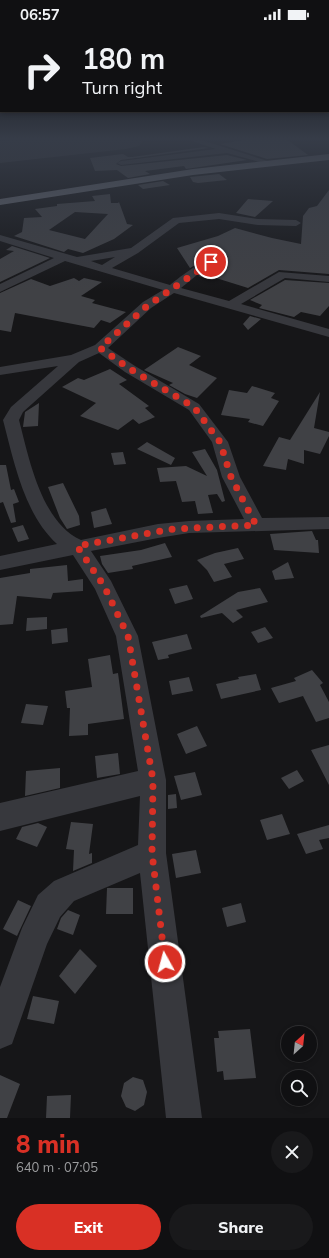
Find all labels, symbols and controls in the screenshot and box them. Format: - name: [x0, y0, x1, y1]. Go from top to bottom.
- text: 06:57: [20, 5, 60, 24]
- text: 180 m: [82, 41, 165, 76]
- icon: right: [16, 44, 68, 96]
- text: Turn right: [82, 76, 162, 99]
- pin: [194, 245, 228, 279]
- icon: arrive: [200, 251, 222, 273]
- position arrow: [144, 941, 186, 983]
- north arrow: [281, 1026, 317, 1062]
- map controls: [281, 1026, 317, 1106]
- button: search: [281, 1070, 317, 1106]
- text: 8 min: [16, 1129, 80, 1159]
- button: close: [271, 1131, 313, 1173]
- text: 640 m · 07:05: [16, 1159, 98, 1175]
- button: Exit: [16, 1204, 161, 1250]
- button: Share: [169, 1204, 313, 1250]

